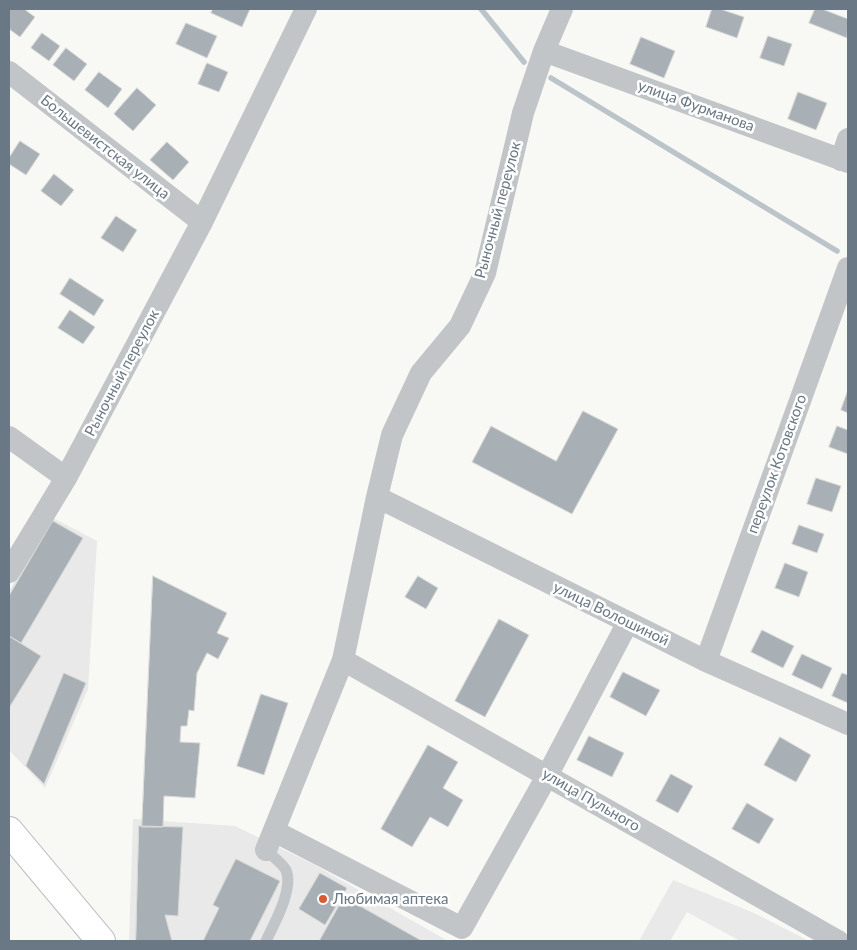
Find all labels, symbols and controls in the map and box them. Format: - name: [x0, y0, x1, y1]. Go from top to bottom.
- street label: улица Фурманова: [635, 77, 757, 135]
- street label: Большевистская улица: [37, 91, 173, 203]
- street label: Рыночный переулок: [471, 140, 525, 280]
- street label: Рыночный переулок: [81, 307, 163, 439]
- street label: переулок Котовского: [743, 392, 811, 536]
- street label: улица Волошиной: [550, 578, 672, 650]
- street label: улица Пульного: [539, 765, 643, 835]
- place label: Любимая аптека: [333, 890, 448, 908]
- marker: Любимая аптека: [317, 893, 329, 905]

